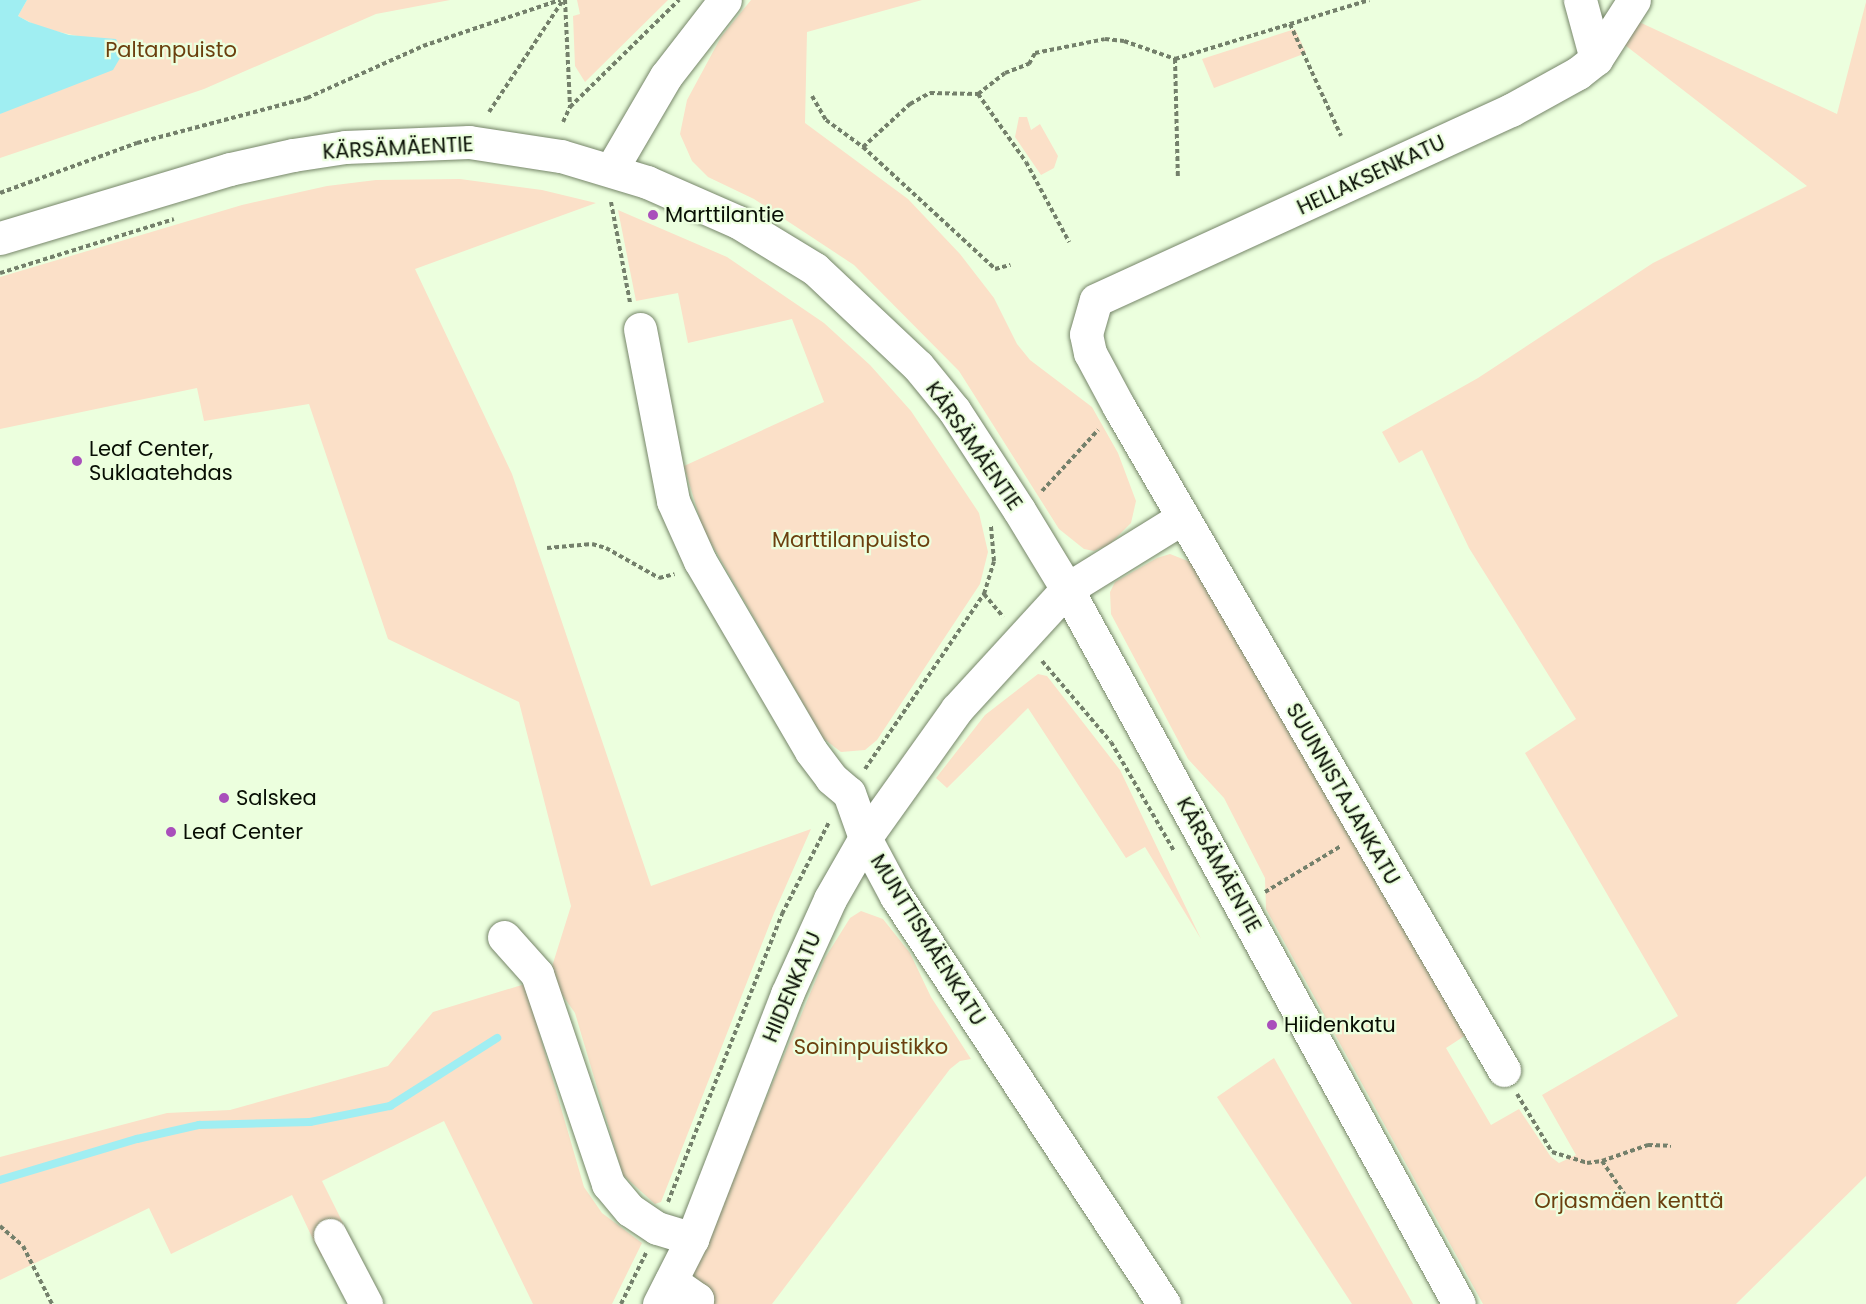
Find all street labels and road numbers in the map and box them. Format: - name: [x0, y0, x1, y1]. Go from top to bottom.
- street label: HELLAKSENKATU: [1293, 130, 1449, 220]
- street label: KÄRSÄMÄENTIE: [322, 131, 474, 165]
- street label: KÄRSÄMÄENTIE: [920, 377, 1028, 515]
- street label: SUUNNISTAJANKATU: [1281, 699, 1405, 889]
- street label: KÄRSÄMÄENTIE: [1171, 793, 1267, 937]
- street label: MUNTTISMÄENKATU: [865, 850, 991, 1030]
- street label: HIIDENKATU: [757, 928, 827, 1046]

